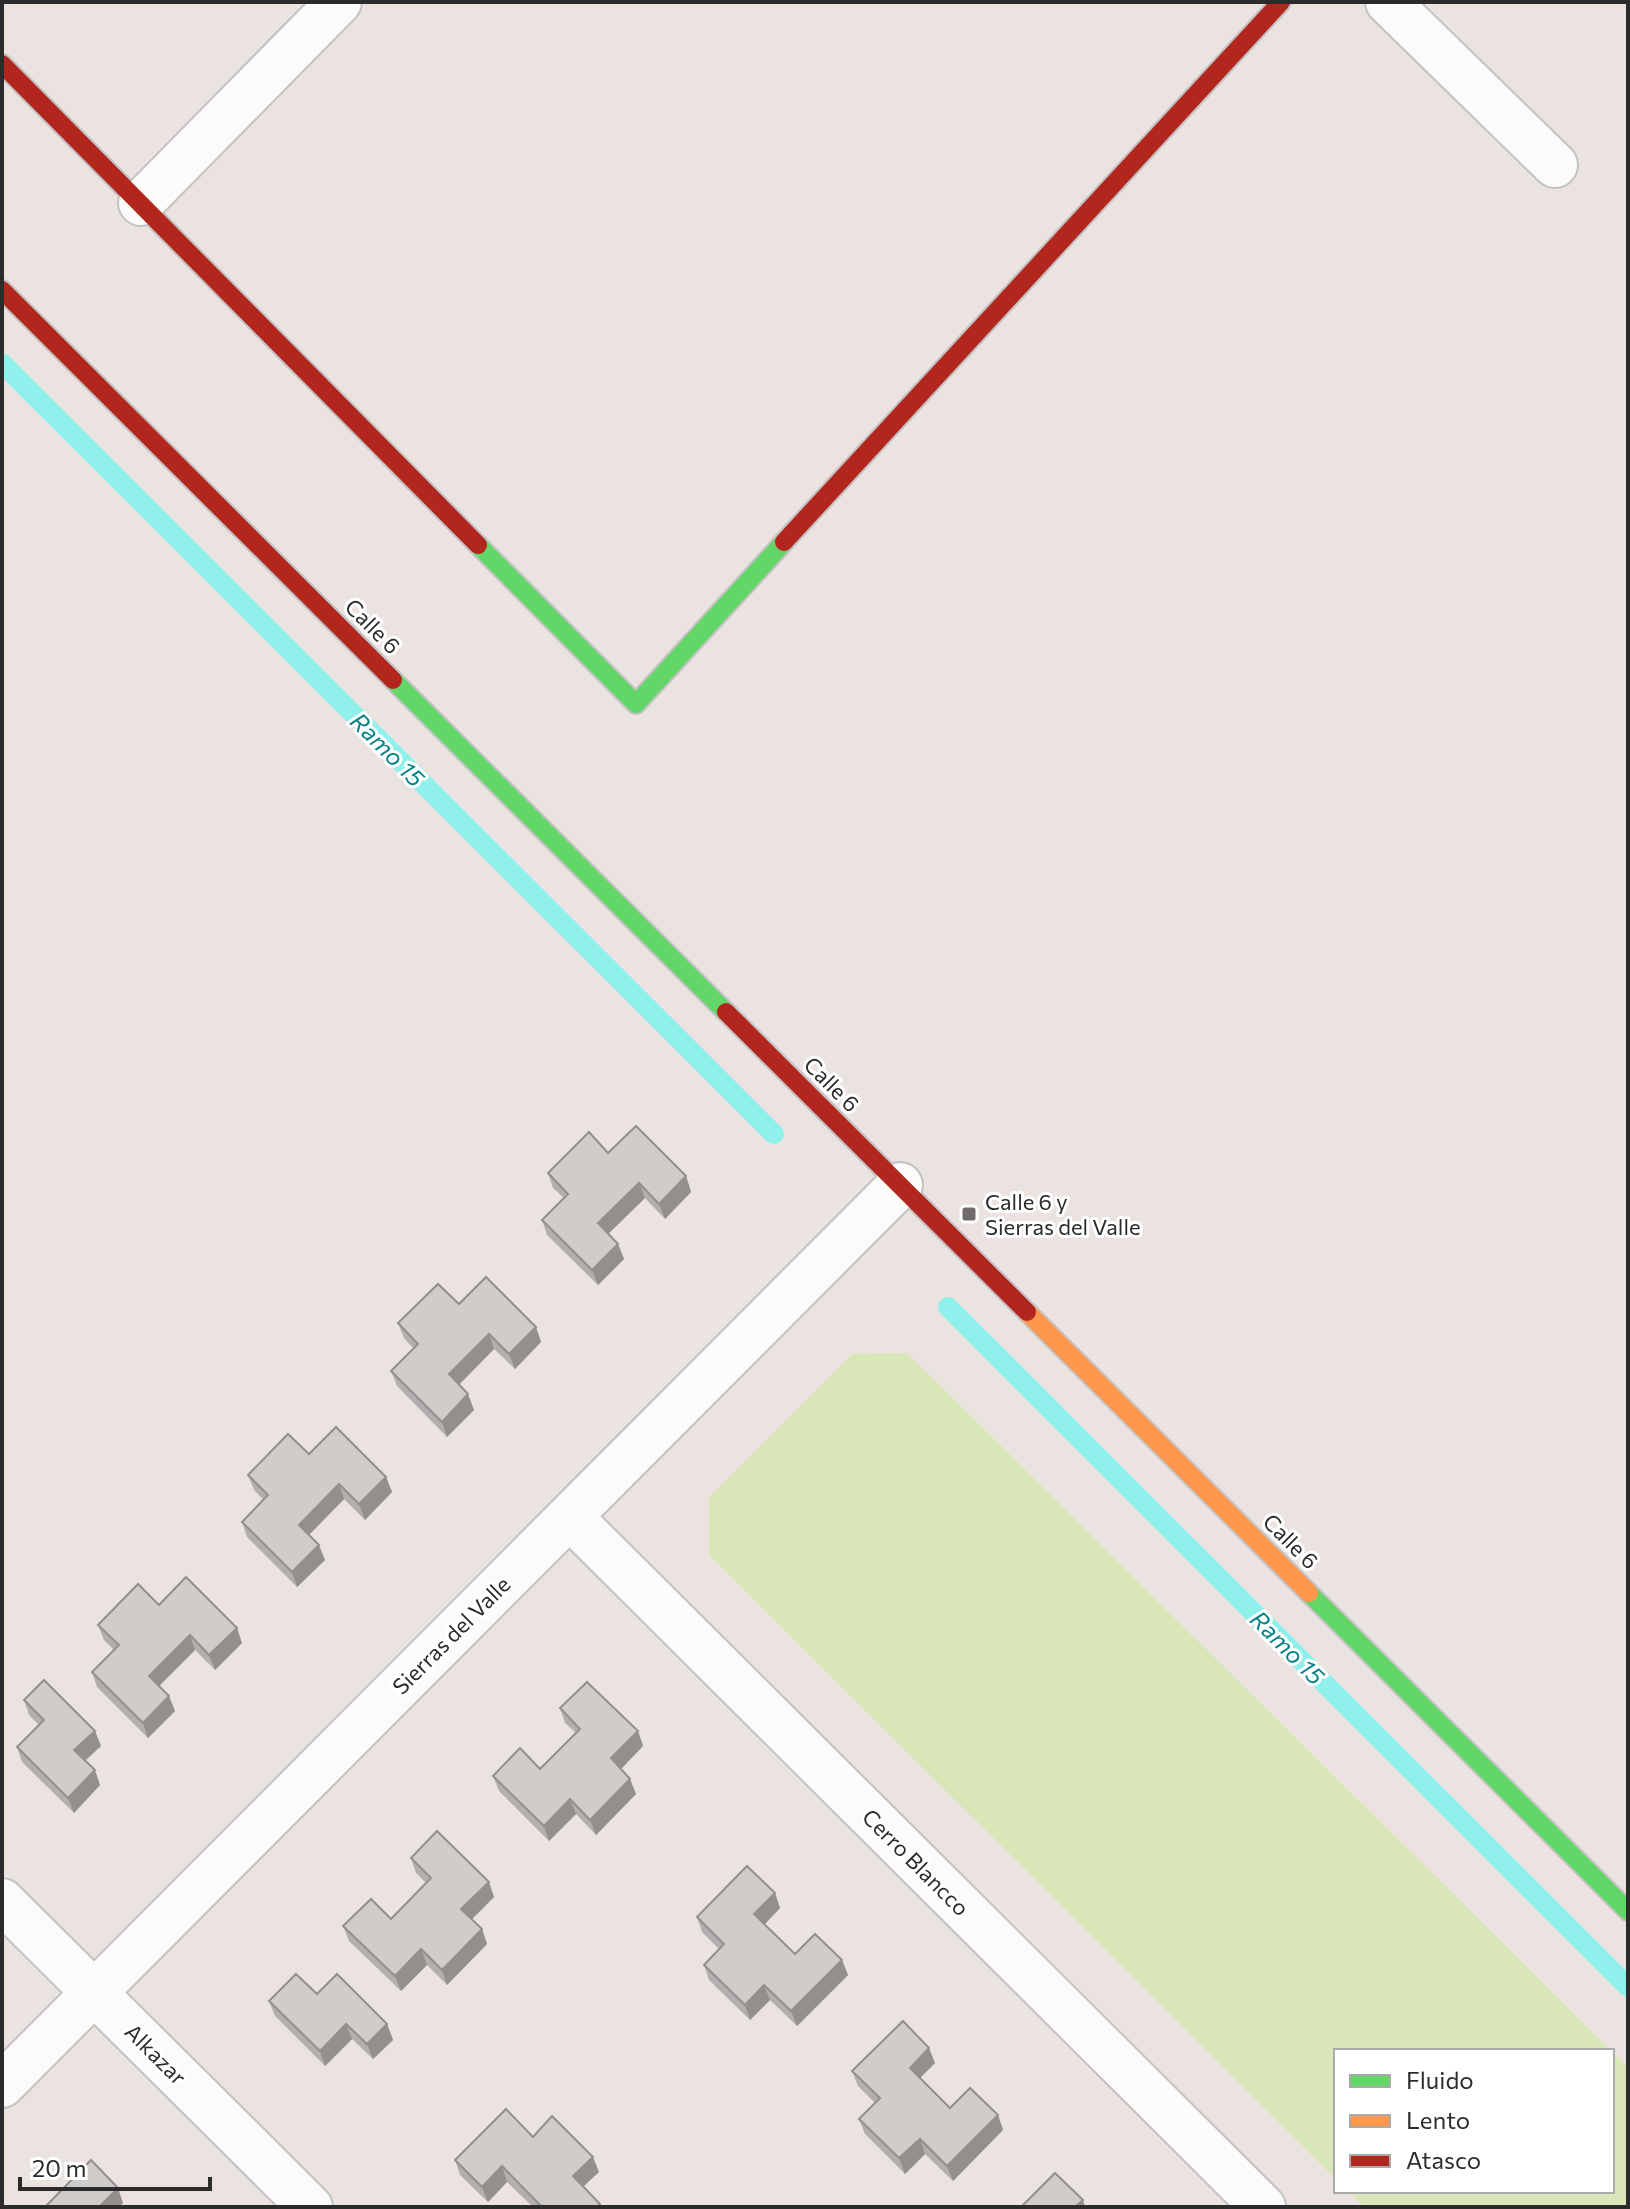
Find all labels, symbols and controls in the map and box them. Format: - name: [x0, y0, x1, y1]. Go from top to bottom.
- street label: Calle 6: [340, 593, 406, 659]
- water label: Ramo 15: [345, 706, 431, 792]
- street label: Calle 6: [799, 1051, 865, 1117]
- place label: Calle 6 y Sierras del Valle: [985, 1188, 1141, 1240]
- marker: Calle 6 y Sierras del Valle: [960, 1205, 978, 1223]
- street label: Calle 6: [1258, 1508, 1324, 1574]
- street label: Sierras del Valle: [386, 1570, 516, 1700]
- water label: Ramo 15: [1245, 1604, 1331, 1690]
- street label: Cerro Blancco: [857, 1803, 975, 1921]
- street label: Alkazar: [120, 2018, 192, 2090]
- legend: [1334, 2049, 1614, 2193]
- text: Fluido: [1406, 2065, 1474, 2094]
- text: Lento: [1406, 2105, 1470, 2134]
- scale bar: [20, 2141, 210, 2191]
- text: Atasco: [1406, 2145, 1481, 2174]
- text: 20 m: [32, 2153, 86, 2182]

